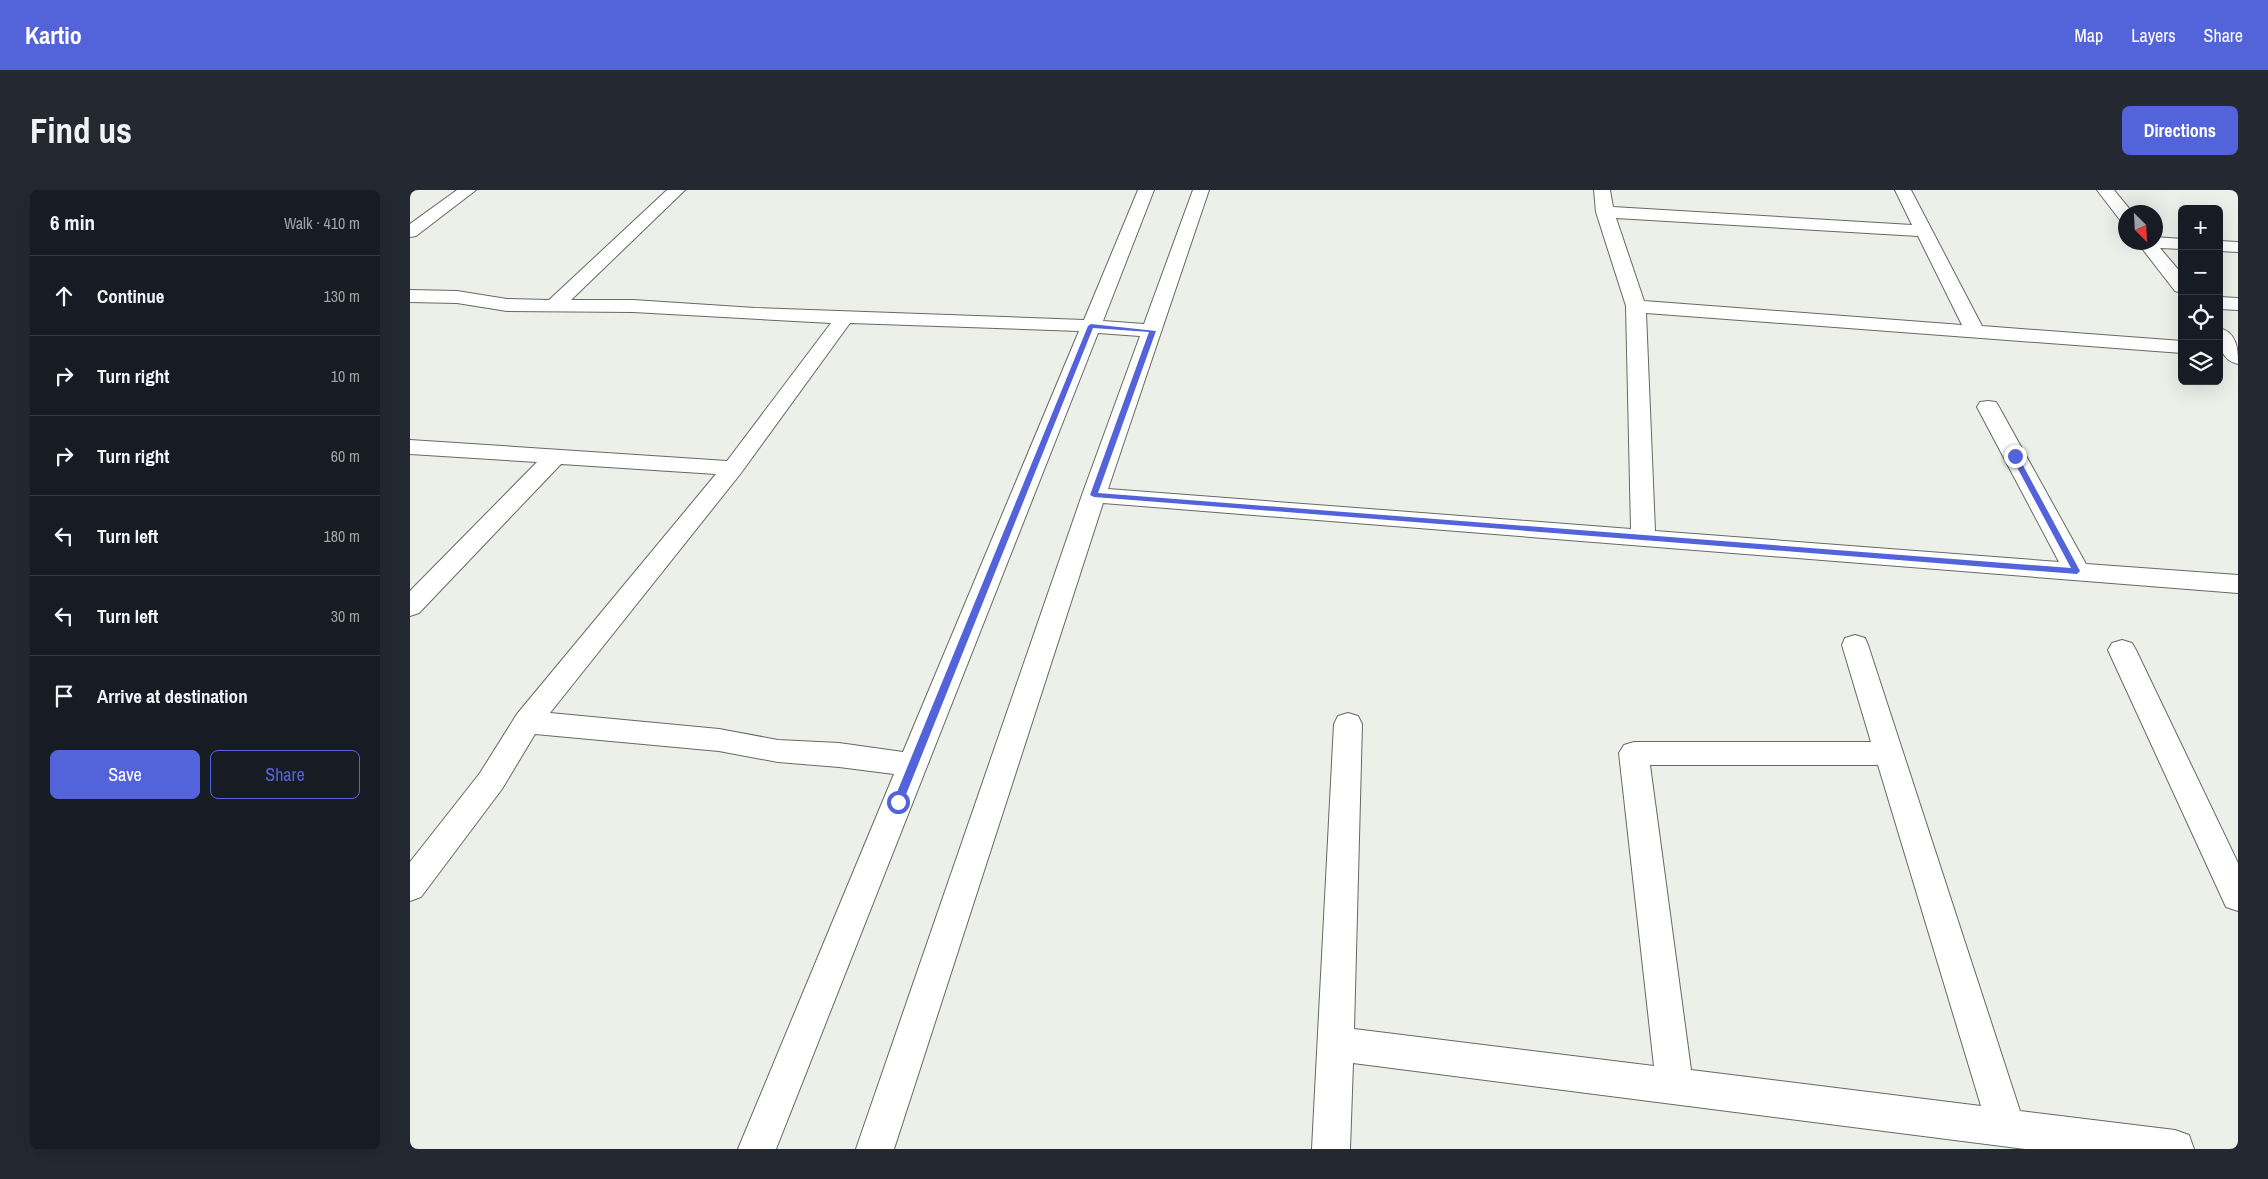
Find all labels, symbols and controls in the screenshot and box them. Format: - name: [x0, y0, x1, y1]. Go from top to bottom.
- text: Kartio: [25, 19, 82, 51]
- text: Map: [2075, 23, 2103, 48]
- text: Layers: [2131, 23, 2176, 48]
- text: Share: [2204, 23, 2243, 48]
- button: Directions: [2122, 106, 2238, 155]
- text: Find us: [30, 107, 132, 154]
- north arrow: [2118, 205, 2163, 250]
- map controls: [2178, 205, 2223, 385]
- button: +: [2178, 205, 2223, 250]
- text: 6 min: [50, 208, 95, 237]
- text: Walk · 410 m: [284, 212, 360, 234]
- button: −: [2178, 250, 2223, 295]
- icon: ahead: [50, 282, 78, 310]
- text: Continue: [97, 283, 165, 309]
- text: 130 m: [324, 285, 360, 307]
- button: locate: [2178, 295, 2223, 340]
- button: layers: [2178, 340, 2223, 385]
- icon: right: [50, 362, 78, 390]
- text: Turn right: [97, 363, 169, 389]
- text: 10 m: [331, 365, 360, 387]
- icon: right: [50, 442, 78, 470]
- text: Turn right: [97, 443, 169, 469]
- text: 60 m: [331, 445, 360, 467]
- route end: [2004, 445, 2027, 468]
- icon: left: [50, 522, 78, 550]
- text: Turn left: [97, 523, 158, 549]
- text: 180 m: [324, 525, 360, 547]
- icon: left: [50, 602, 78, 630]
- text: Turn left: [97, 603, 158, 629]
- text: 30 m: [331, 605, 360, 627]
- icon: arrive: [50, 682, 78, 710]
- text: Arrive at destination: [97, 683, 248, 709]
- button: Save: [50, 750, 200, 799]
- button: Share: [210, 750, 360, 799]
- route start: [887, 791, 910, 814]

